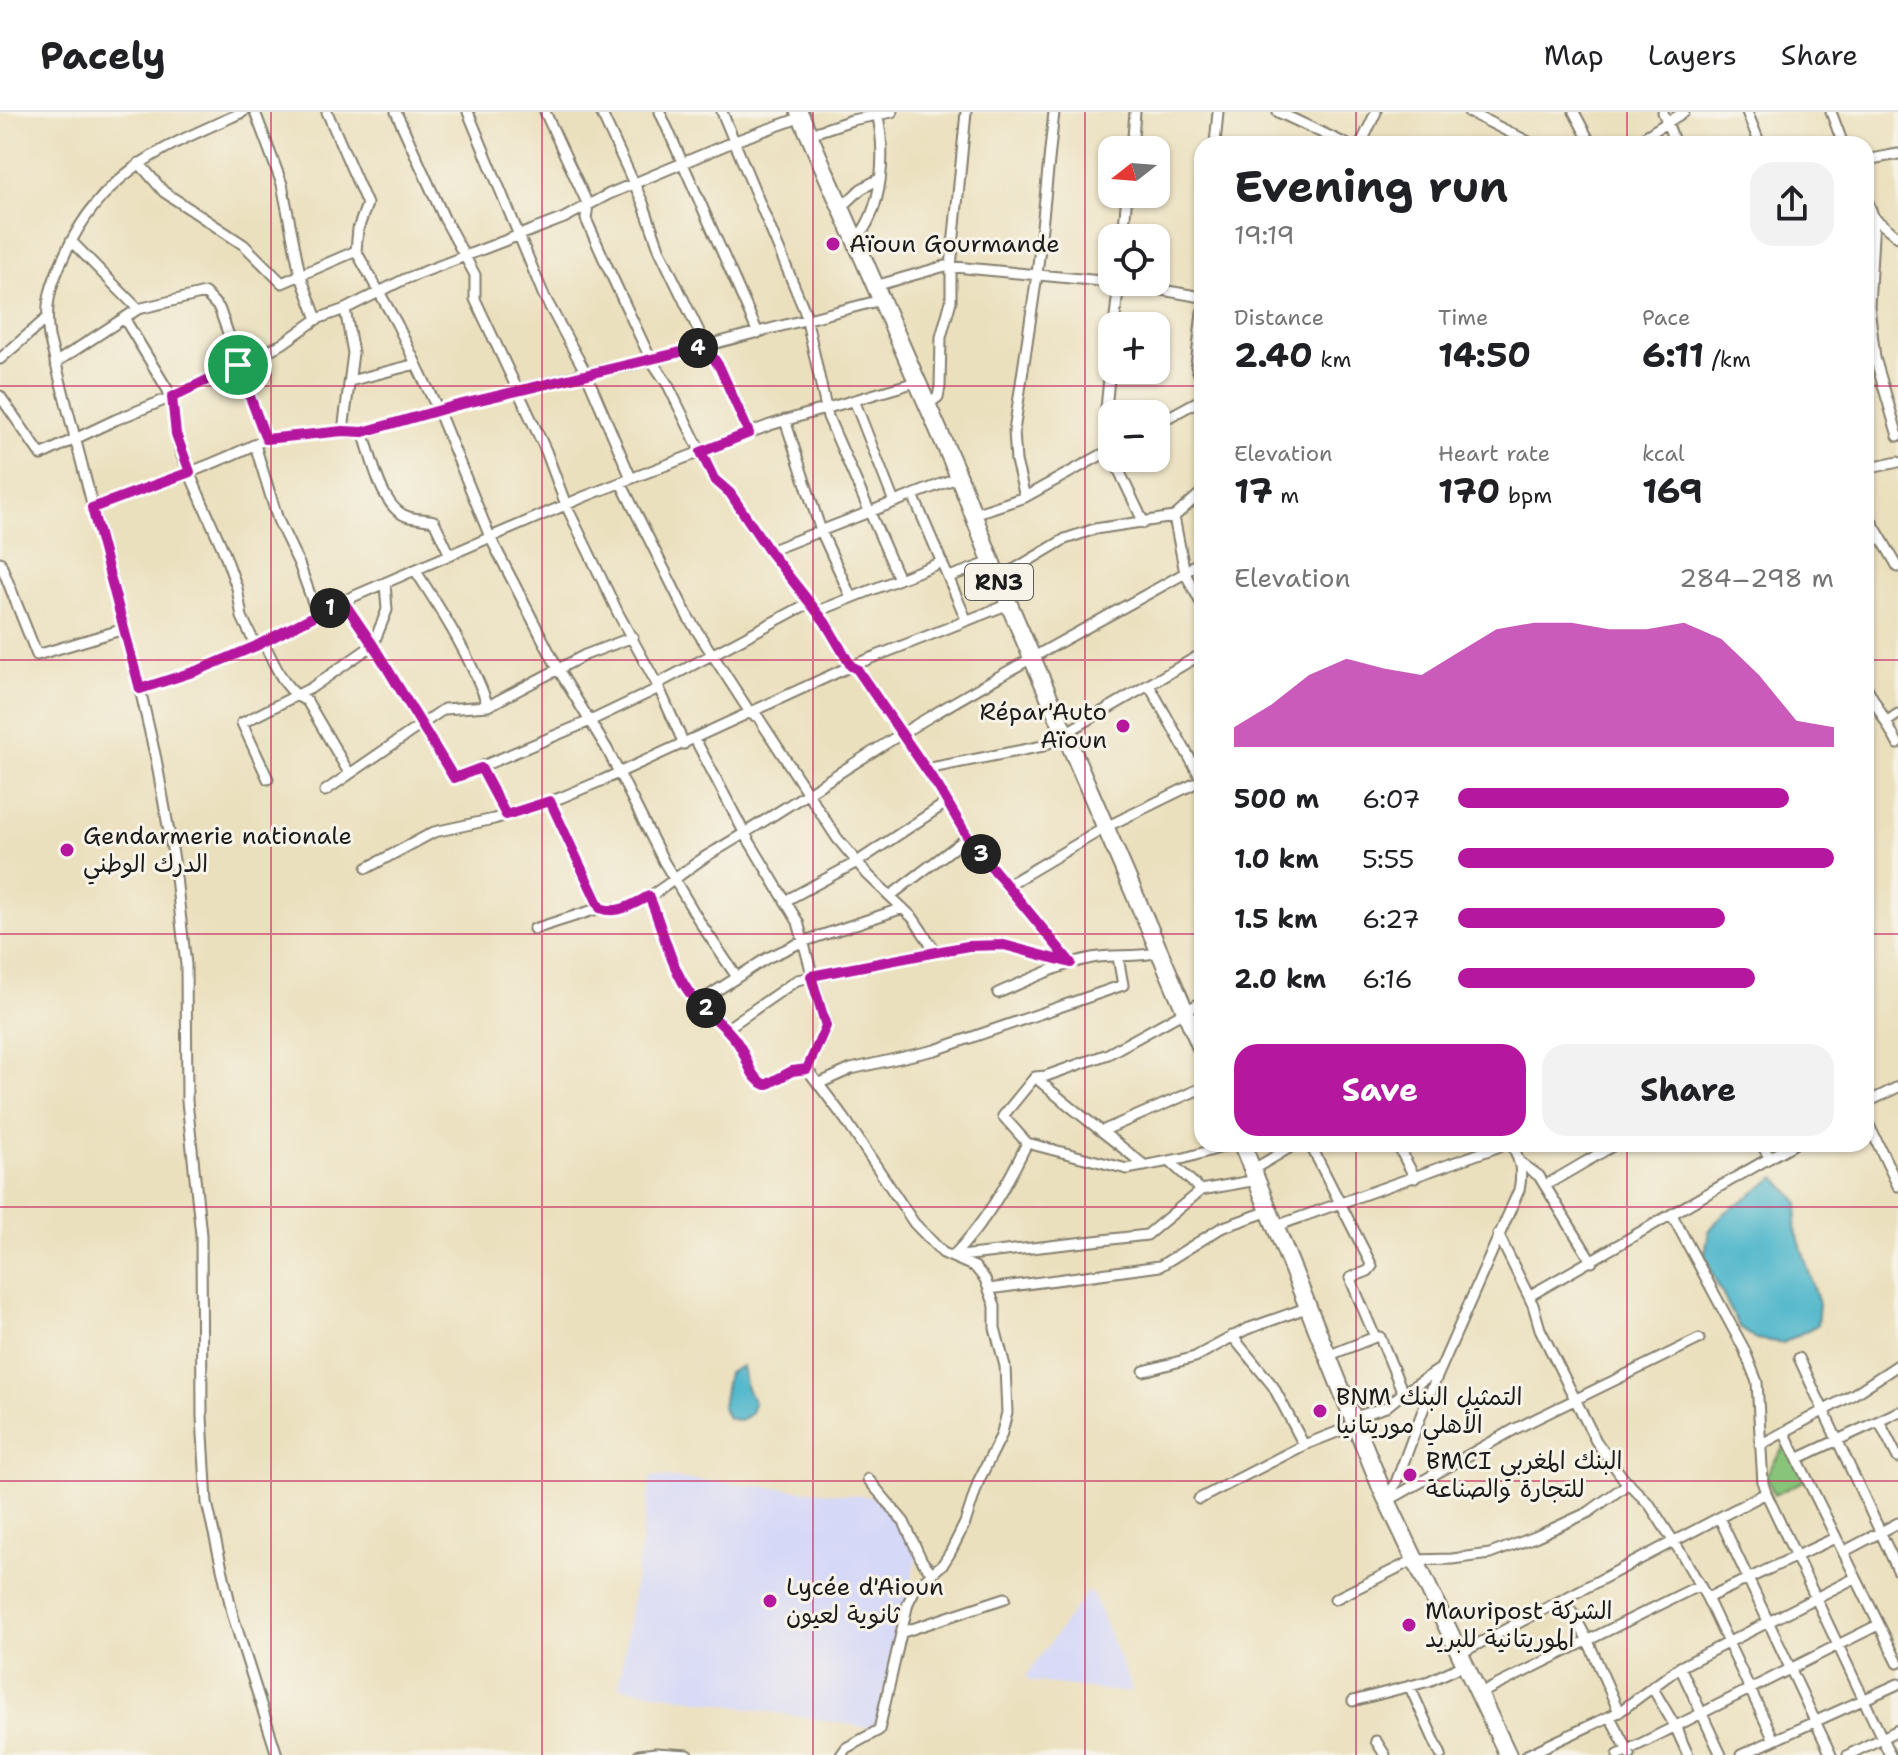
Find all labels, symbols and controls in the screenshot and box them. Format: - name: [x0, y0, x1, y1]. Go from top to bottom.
- text: Pacely: [40, 30, 166, 81]
- text: Map: [1544, 36, 1604, 74]
- text: Layers: [1648, 36, 1737, 74]
- text: Share: [1781, 36, 1858, 74]
- north arrow: [1098, 136, 1170, 208]
- map controls: [1098, 136, 1170, 472]
- text: Evening run: [1234, 157, 1508, 216]
- button: share: [1750, 162, 1834, 246]
- text: 19:19: [1234, 217, 1295, 252]
- button: locate: [1098, 224, 1170, 296]
- place label: Aïoun Gourmande: [849, 228, 1060, 260]
- marker: Aïoun Gourmande: [824, 235, 842, 253]
- text: Distance: [1234, 303, 1324, 332]
- text: Time: [1438, 303, 1488, 332]
- text: Pace: [1642, 303, 1690, 332]
- button: +: [1098, 312, 1170, 384]
- pin: 4: [678, 328, 718, 368]
- pin: [204, 331, 272, 399]
- text: 2.40: [1234, 332, 1313, 378]
- text: 14:50: [1438, 332, 1531, 378]
- text: 6:11: [1642, 332, 1704, 378]
- text: 4: [690, 333, 706, 362]
- icon: arrive: [216, 343, 260, 387]
- text: km: [1313, 345, 1351, 374]
- text: /km: [1704, 345, 1751, 374]
- button: −: [1098, 400, 1170, 472]
- text: Elevation: [1234, 439, 1332, 468]
- text: Heart rate: [1438, 439, 1550, 468]
- text: kcal: [1642, 439, 1685, 468]
- text: 17: [1234, 468, 1273, 514]
- text: 170: [1438, 468, 1500, 514]
- text: 169: [1642, 468, 1703, 514]
- text: m: [1273, 481, 1299, 510]
- text: bpm: [1500, 481, 1552, 510]
- text: Elevation: [1234, 560, 1350, 595]
- text: 284–298 m: [1679, 560, 1834, 595]
- road number: RN3: [965, 564, 1033, 600]
- pin: 1: [310, 588, 350, 628]
- text: 1: [325, 593, 335, 622]
- place label: Répar'Auto Aïoun: [979, 696, 1107, 756]
- marker: Répar'Auto Aïoun: [1114, 717, 1132, 735]
- text: 500 m: [1234, 781, 1319, 816]
- text: 6:07: [1362, 781, 1421, 816]
- place label: Gendarmerie nationale الدرك الوطني: [83, 820, 352, 885]
- pin: 3: [961, 834, 1001, 874]
- text: 3: [973, 839, 989, 868]
- marker: Gendarmerie nationale الدرك الوطني: [58, 841, 76, 859]
- text: 1.0 km: [1234, 841, 1319, 876]
- text: 5:55: [1362, 841, 1415, 876]
- text: 1.5 km: [1234, 901, 1318, 936]
- text: 6:27: [1362, 901, 1420, 936]
- text: 2.0 km: [1234, 961, 1326, 996]
- text: 6:16: [1362, 961, 1413, 996]
- pin: 2: [686, 988, 726, 1028]
- text: 2: [698, 993, 714, 1022]
- button: Save: [1234, 1044, 1526, 1136]
- button: Share: [1542, 1044, 1834, 1136]
- place label: BNM التمثيل البنك الأهلي موريتانيا: [1336, 1381, 1522, 1446]
- marker: BNM التمثيل البنك الأهلي موريتانيا: [1311, 1402, 1329, 1420]
- place label: BMCI البنك المغربي للتجارة والصناعة: [1426, 1445, 1622, 1505]
- marker: BMCI البنك المغربي للتجارة والصناعة: [1401, 1466, 1419, 1484]
- place label: Lycée d'Aioun ثانوية لعيون: [786, 1571, 944, 1631]
- marker: Lycée d'Aioun ثانوية لعيون: [761, 1592, 779, 1610]
- place label: Mauripost الشركة الموريتانية للبريد: [1425, 1595, 1613, 1655]
- marker: Mauripost الشركة الموريتانية للبريد: [1400, 1616, 1418, 1634]

